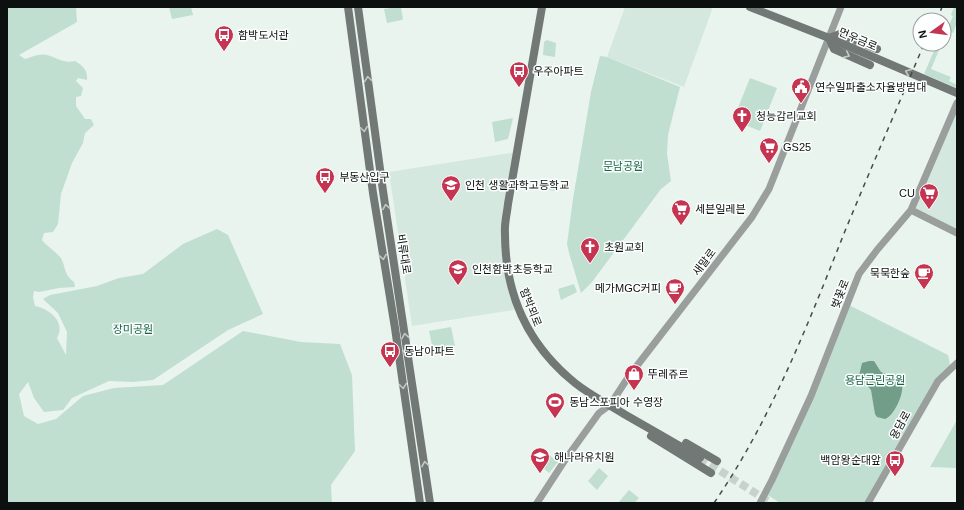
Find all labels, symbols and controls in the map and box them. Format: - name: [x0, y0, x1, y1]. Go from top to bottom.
- north arrow: [912, 12, 952, 52]
- bus stop icon: 함박도서관: [213, 24, 235, 52]
- street label: 먼우금로: [837, 26, 879, 52]
- place label: 함박도서관: [238, 29, 289, 41]
- text: N: [916, 29, 929, 40]
- one-way arrow: [843, 50, 850, 58]
- bus stop icon: 우주아파트: [508, 60, 530, 88]
- place label: 우주아파트: [533, 65, 584, 77]
- one-way arrow: [905, 69, 913, 77]
- one-way arrow: [364, 76, 373, 82]
- public building icon: 연수일파출소자율방범대: [790, 76, 812, 104]
- place label: 연수일파출소자율방범대: [815, 81, 926, 93]
- church icon: 청능감리교회: [731, 105, 753, 133]
- place label: 청능감리교회: [756, 110, 817, 122]
- one-way arrow: [360, 126, 369, 132]
- supermarket icon: GS25: [758, 136, 780, 164]
- place label: GS25: [783, 141, 811, 153]
- park label: 문남공원: [603, 160, 643, 172]
- bus stop icon: 부동산입구: [314, 166, 336, 194]
- place label: 부동산입구: [339, 171, 390, 183]
- school or university icon: 인천 생활과학고등학교: [440, 174, 462, 202]
- place label: 인천 생활과학고등학교: [465, 179, 569, 191]
- supermarket icon: CU: [918, 182, 940, 210]
- place label: CU: [899, 187, 915, 199]
- supermarket icon: 세븐일레븐: [670, 198, 692, 226]
- place label: 세븐일레븐: [695, 203, 746, 215]
- one-way arrow: [382, 204, 391, 210]
- street label: 비류대로: [395, 233, 413, 275]
- church icon: 초원교회: [579, 236, 601, 264]
- place label: 초원교회: [604, 241, 644, 253]
- street label: 새말로: [690, 246, 718, 278]
- one-way arrow: [379, 254, 387, 261]
- school or university icon: 인천함박초등학교: [447, 258, 469, 286]
- cafe icon: 묵묵한숲: [913, 262, 935, 290]
- place label: 인천함박초등학교: [472, 263, 553, 275]
- place label: 묵묵한숲: [870, 267, 910, 279]
- cafe icon: 메가MGC커피: [664, 277, 686, 305]
- street label: 벚꽃로: [829, 278, 851, 310]
- place label: 메가MGC커피: [595, 282, 661, 294]
- street label: 함박뫼로: [518, 286, 544, 328]
- park label: 장미공원: [113, 323, 153, 335]
- one-way arrow: [401, 333, 410, 339]
- bus stop icon: 동남아파트: [379, 340, 401, 368]
- place label: 동남아파트: [404, 345, 455, 357]
- shop icon: 뚜레쥬르: [623, 363, 645, 391]
- place label: 뚜레쥬르: [648, 368, 688, 380]
- park label: 용담근린공원: [845, 374, 905, 386]
- one-way arrow: [398, 383, 407, 389]
- sports icon: 동남스포피아 수영장: [544, 391, 566, 419]
- place label: 동남스포피아 수영장: [569, 396, 663, 408]
- street label: 용담로: [887, 409, 913, 441]
- school or university icon: 해나라유치원: [529, 446, 551, 474]
- bus stop icon: 백암왕순대앞: [884, 449, 906, 477]
- place label: 해나라유치원: [554, 451, 615, 463]
- place label: 백암왕순대앞: [820, 454, 881, 466]
- one-way arrow: [421, 461, 430, 468]

